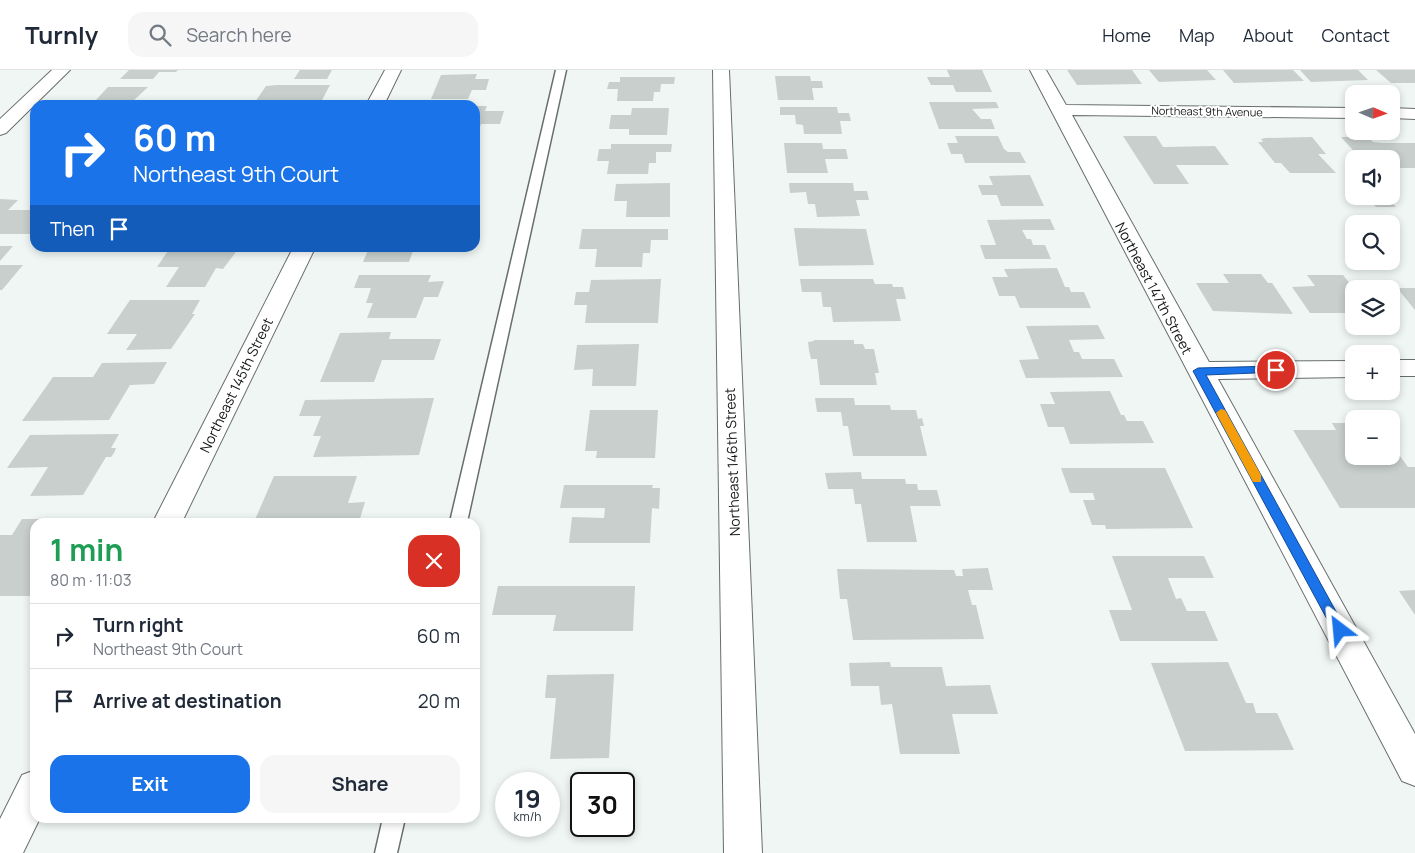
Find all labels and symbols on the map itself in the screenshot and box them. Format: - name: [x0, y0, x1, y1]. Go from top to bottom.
- north arrow: [1345, 85, 1400, 140]
- street label: Northeast 9th Avenue: [1151, 103, 1263, 119]
- street label: Northeast 147th Street: [1111, 219, 1197, 358]
- street label: Northeast 145th Street: [195, 314, 277, 456]
- pin: [1255, 349, 1297, 391]
- street label: Northeast 146th Street: [720, 387, 744, 537]
- position arrow: [1313, 603, 1365, 655]
- speed limit sign: 30: [570, 772, 635, 837]

